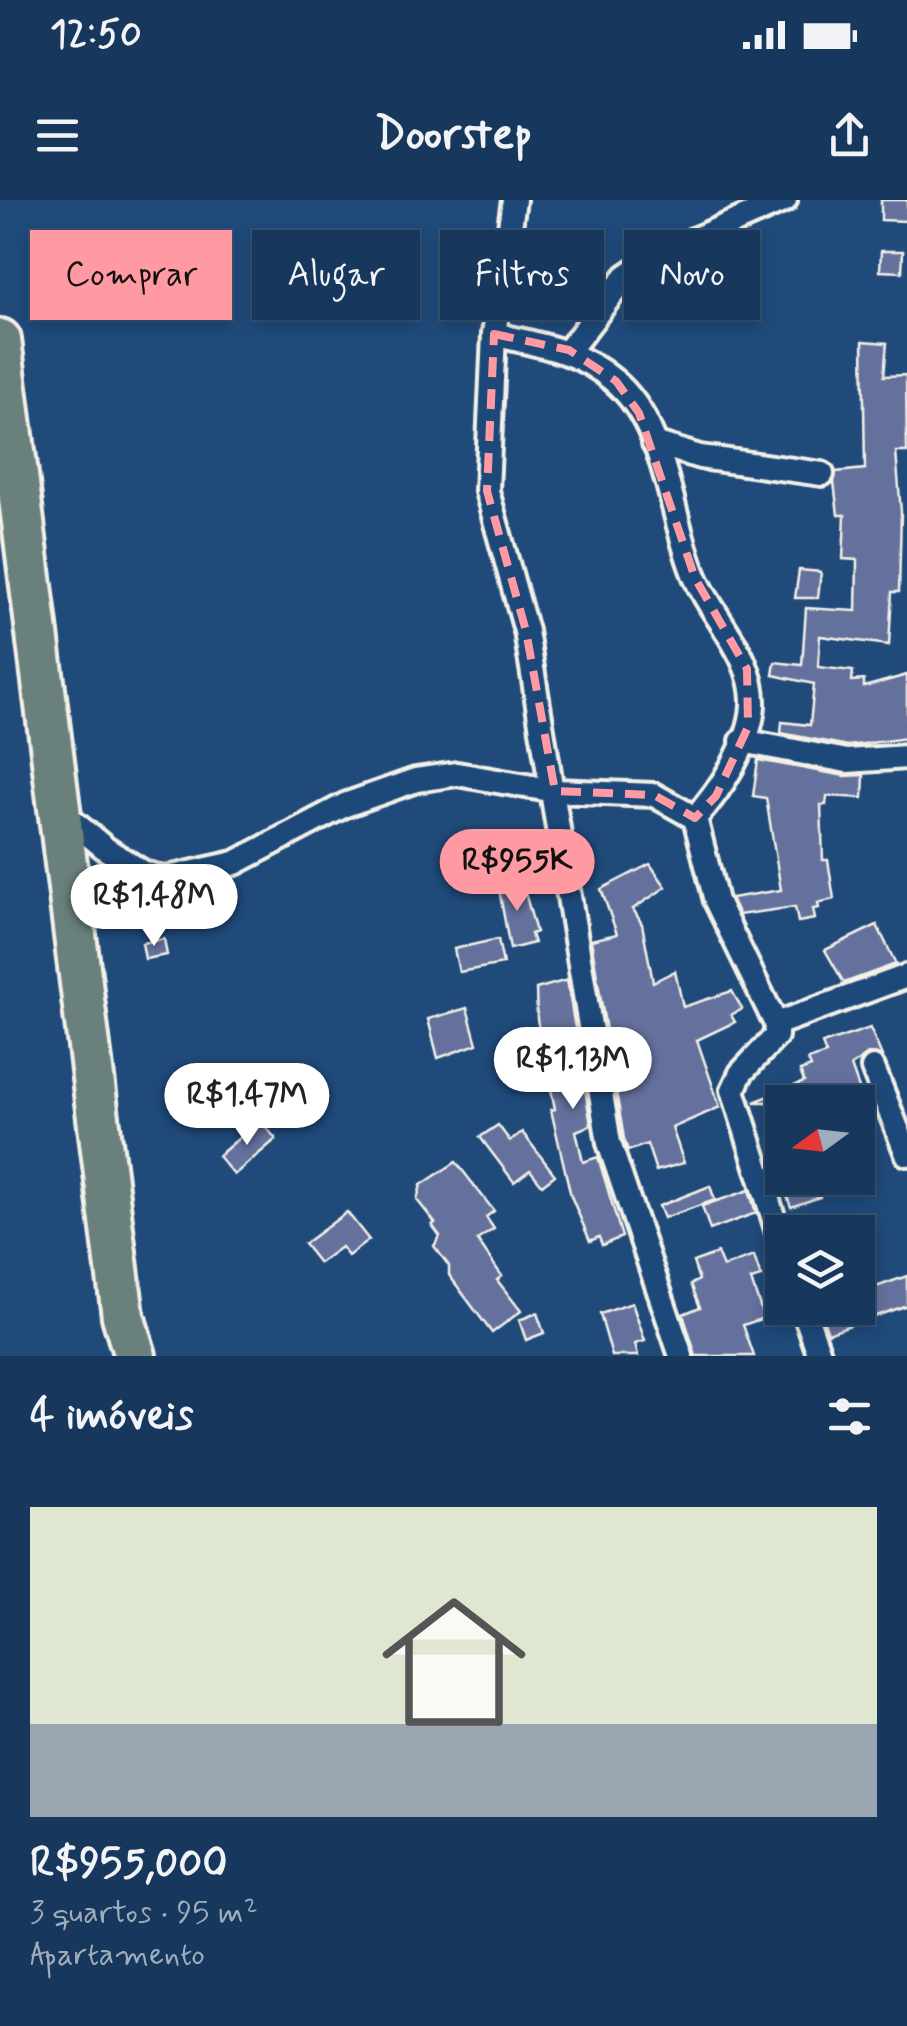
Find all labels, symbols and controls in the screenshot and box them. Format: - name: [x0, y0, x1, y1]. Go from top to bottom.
- text: 12:50: [50, 11, 142, 60]
- text: Doorstep: [375, 106, 532, 165]
- icon: menu: [30, 108, 85, 163]
- icon: share: [822, 108, 877, 163]
- chip: Comprar: [30, 230, 232, 320]
- chip: Alugar: [252, 230, 420, 320]
- chip: Filtros: [440, 230, 604, 320]
- chip: Novo: [624, 230, 760, 320]
- pin: R$955K: [436, 829, 598, 914]
- text: R$955K: [462, 840, 572, 882]
- pin: R$1.48M: [62, 864, 246, 949]
- text: R$1.48M: [93, 875, 215, 917]
- pin: R$1.13M: [481, 1027, 665, 1112]
- text: R$1.13M: [516, 1038, 630, 1080]
- pin: R$1.47M: [155, 1063, 339, 1148]
- text: R$1.47M: [186, 1074, 308, 1116]
- north arrow: [765, 1085, 875, 1195]
- map controls: [765, 1085, 875, 1325]
- button: layers: [765, 1215, 875, 1325]
- text: 4 imóveis: [30, 1389, 194, 1444]
- icon: filters: [822, 1389, 877, 1444]
- icon: home: [364, 1572, 544, 1752]
- text: R$955,000: [30, 1837, 227, 1892]
- text: 3 quartos · 95 m²: [30, 1892, 258, 1934]
- text: Apartamento: [30, 1934, 205, 1976]

